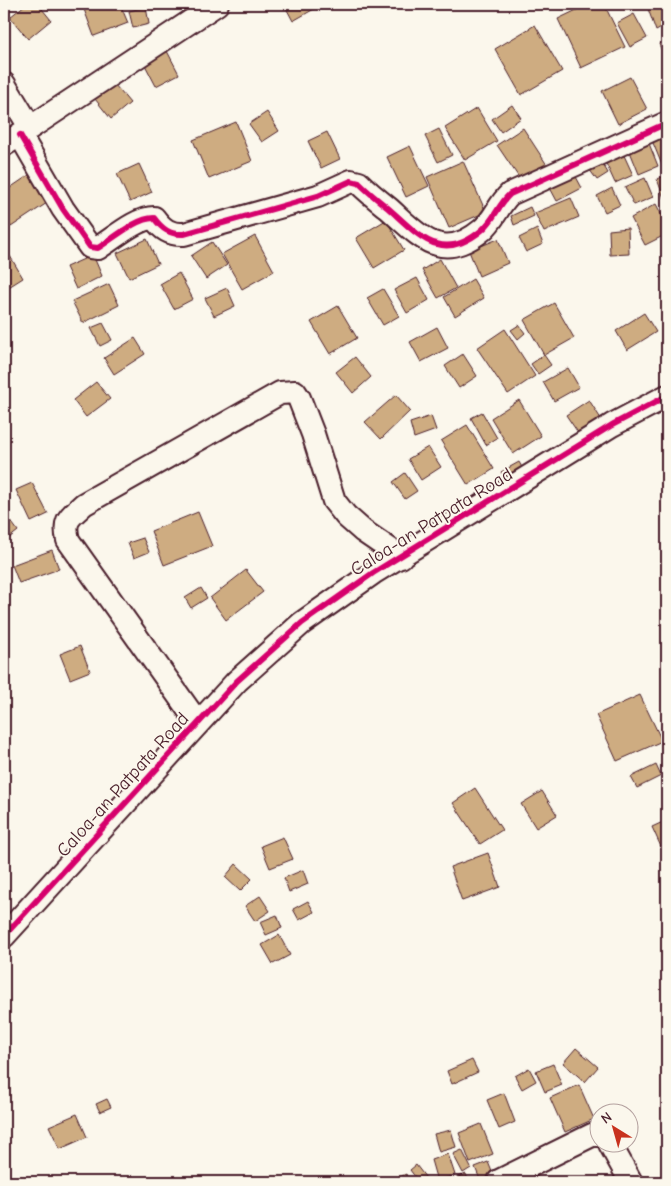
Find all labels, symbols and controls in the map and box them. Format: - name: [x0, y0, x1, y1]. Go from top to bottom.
- street label: Caloa-an Patpata Road: [346, 463, 517, 581]
- street label: Caloa-an Patpata Road: [52, 708, 193, 861]
- north arrow: [588, 1104, 638, 1154]
- text: N: [598, 1108, 615, 1128]

